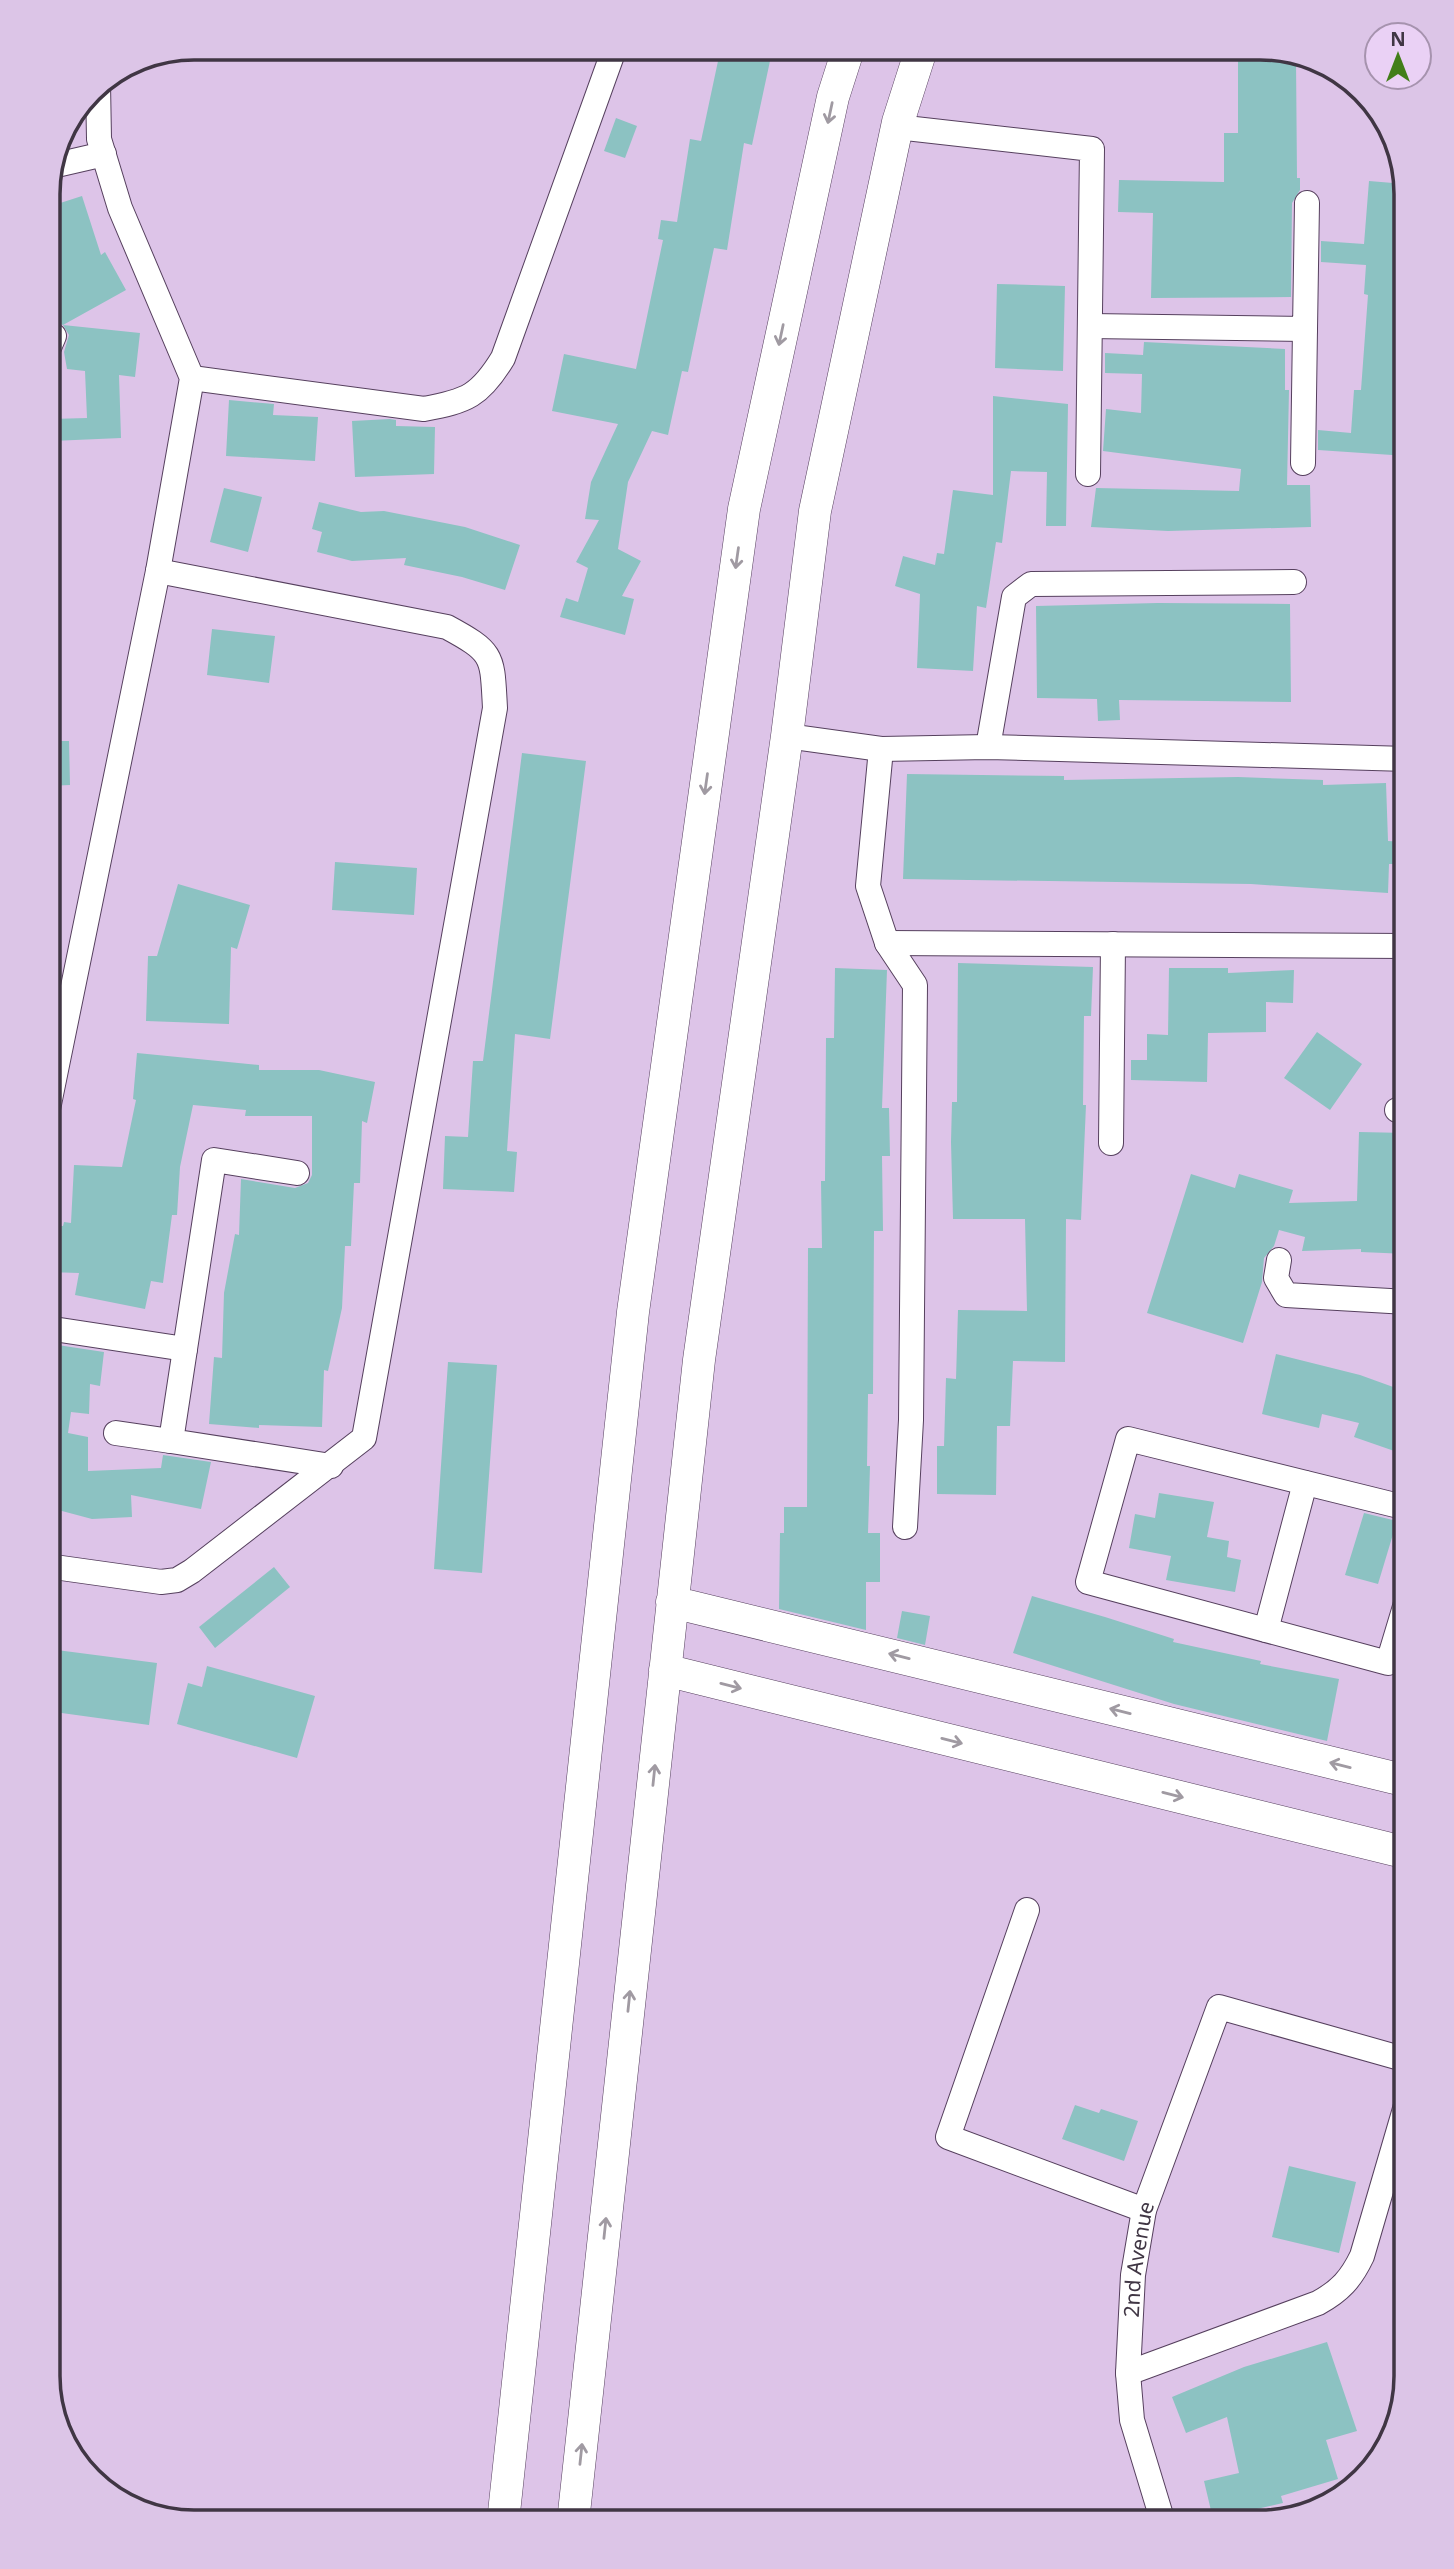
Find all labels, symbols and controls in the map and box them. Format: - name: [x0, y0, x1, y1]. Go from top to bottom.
- north arrow: [1363, 21, 1433, 91]
- text: N: [1390, 26, 1406, 52]
- one-way arrow: [822, 101, 836, 124]
- one-way arrow: [774, 323, 788, 346]
- one-way arrow: [730, 546, 743, 569]
- one-way arrow: [699, 772, 712, 794]
- one-way arrow: [888, 1649, 910, 1662]
- one-way arrow: [719, 1680, 742, 1693]
- one-way arrow: [1109, 1703, 1131, 1716]
- one-way arrow: [940, 1734, 963, 1748]
- one-way arrow: [1330, 1758, 1352, 1771]
- one-way arrow: [647, 1764, 660, 1787]
- one-way arrow: [1161, 1789, 1184, 1802]
- one-way arrow: [623, 1990, 636, 2013]
- street label: 2nd Avenue: [1117, 2197, 1160, 2318]
- one-way arrow: [599, 2217, 612, 2239]
- one-way arrow: [574, 2443, 587, 2466]

